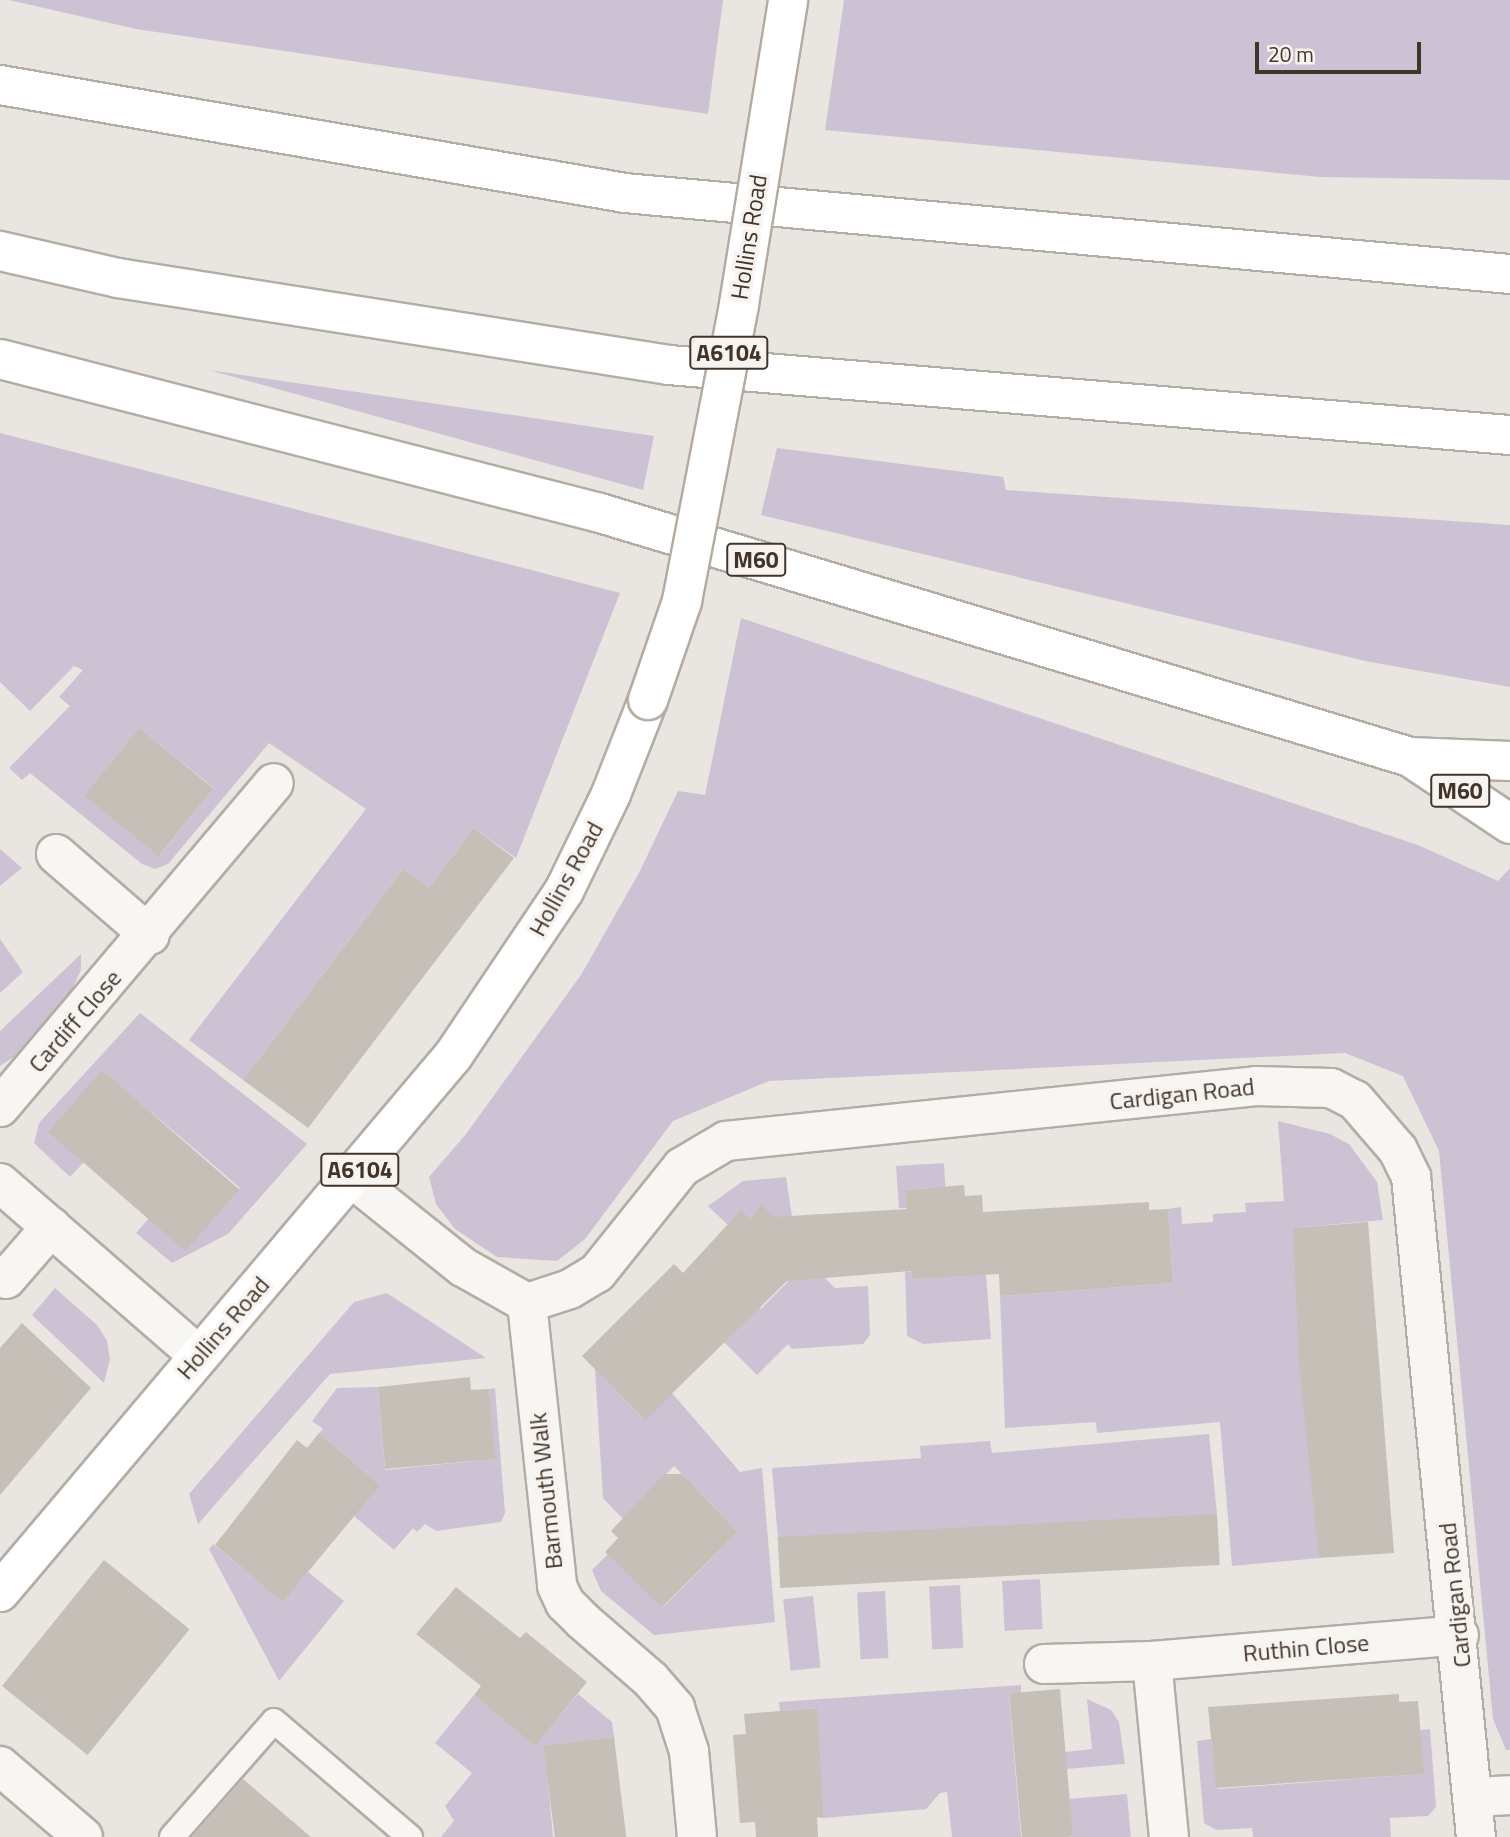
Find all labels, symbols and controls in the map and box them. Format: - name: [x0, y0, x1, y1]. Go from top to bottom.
- scale bar: [1258, 28, 1424, 72]
- text: 20 m: [1268, 38, 1314, 70]
- street label: Hollins Road: [725, 172, 773, 302]
- road number: A6104: [689, 334, 769, 372]
- road number: M60: [726, 540, 786, 580]
- road number: M60: [1430, 772, 1490, 810]
- street label: Hollins Road: [523, 817, 609, 941]
- street label: Cardiff Close: [23, 964, 127, 1078]
- street label: Cardigan Road: [1108, 1072, 1256, 1116]
- road number: A6104: [320, 1150, 400, 1190]
- street label: Hollins Road: [171, 1271, 275, 1385]
- street label: Barmouth Walk: [523, 1411, 569, 1571]
- street label: Cardigan Road: [1433, 1521, 1477, 1669]
- street label: Ruthin Close: [1242, 1628, 1370, 1668]

